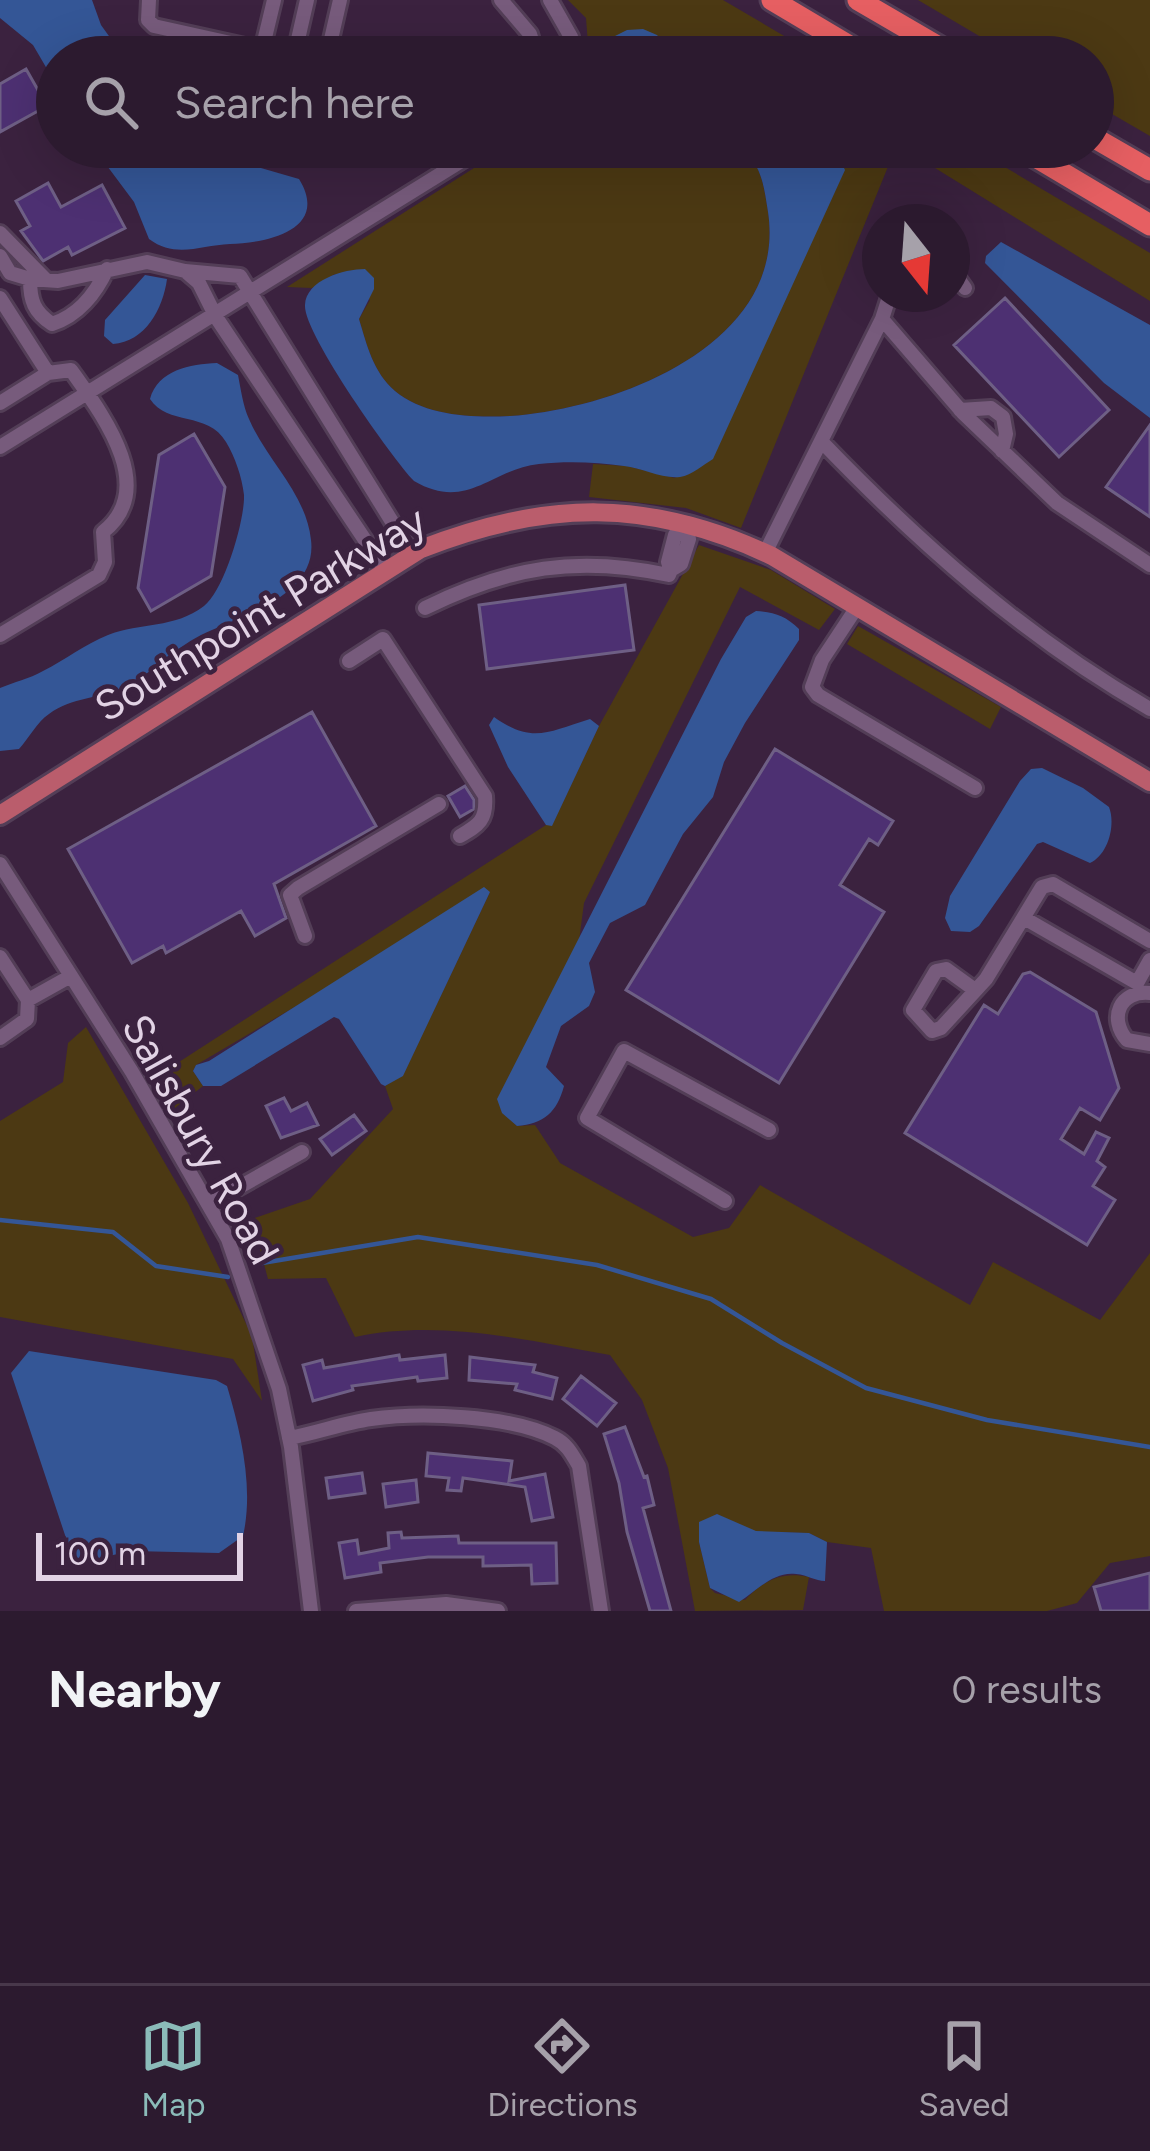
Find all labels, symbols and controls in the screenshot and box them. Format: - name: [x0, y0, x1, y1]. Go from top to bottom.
- search box: [36, 36, 1114, 168]
- icon: search: [78, 69, 144, 135]
- text: Search here: [174, 75, 414, 129]
- north arrow: [862, 204, 970, 312]
- street label: Southpoint Parkway: [86, 494, 435, 732]
- street label: Salisbury Road: [111, 1006, 290, 1273]
- scale bar: [36, 1527, 243, 1580]
- text: 100 m: [54, 1534, 146, 1573]
- text: Nearby: [48, 1659, 221, 1720]
- text: 0 results: [951, 1666, 1102, 1713]
- tab: Map: [140, 2013, 206, 2124]
- tab: Directions: [487, 2013, 638, 2124]
- tab: Saved: [919, 2013, 1010, 2124]

